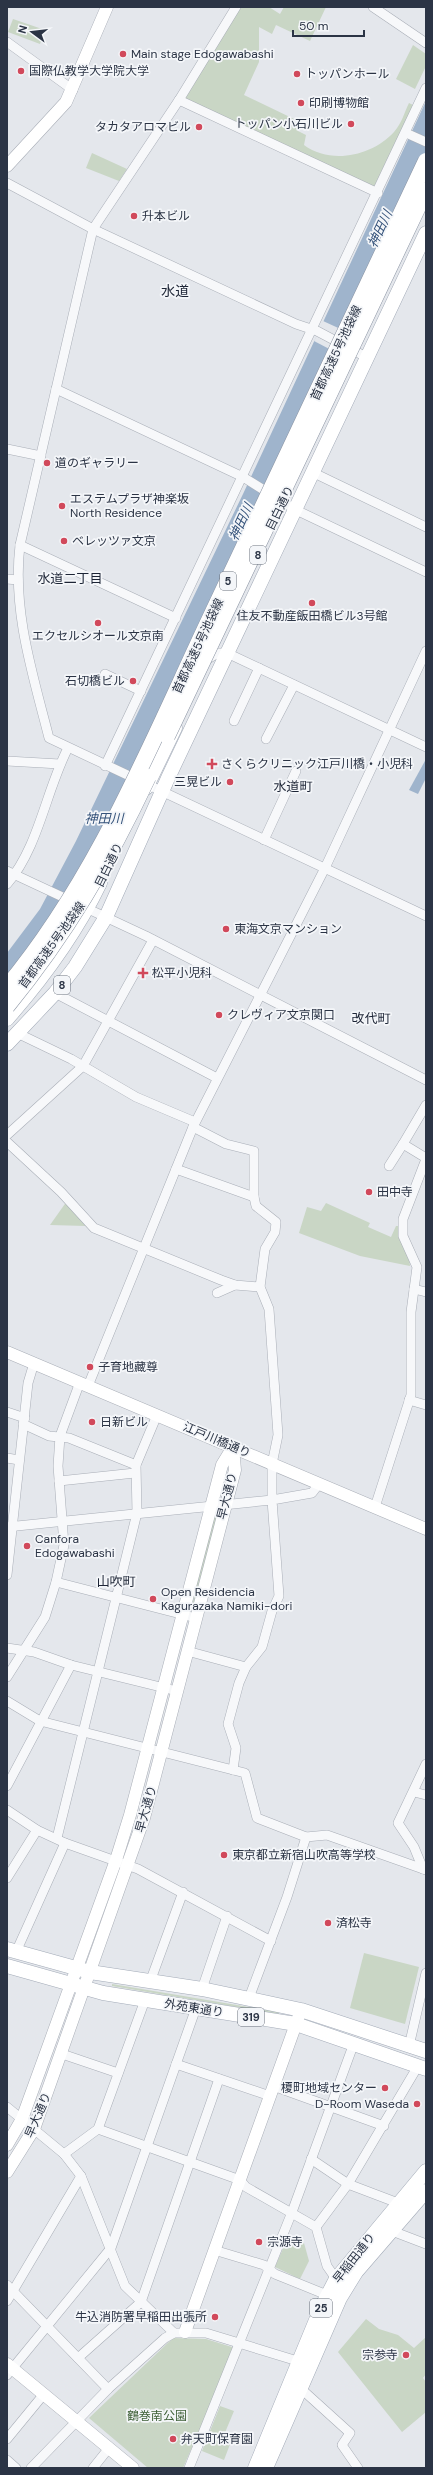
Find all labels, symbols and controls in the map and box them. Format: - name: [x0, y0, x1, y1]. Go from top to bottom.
- north arrow: [12, 12, 52, 52]
- scale bar: [293, 12, 364, 38]
- text: 50 m: [299, 18, 328, 34]
- text: N: [15, 24, 30, 35]
- place label: Main stage Edogawabashi: [131, 46, 274, 62]
- marker: Main stage Edogawabashi: [118, 49, 128, 59]
- place label: 国際仏教学大学院大学: [29, 63, 149, 79]
- marker: 国際仏教学大学院大学: [16, 66, 26, 76]
- place label: トッパンホール: [305, 66, 390, 82]
- marker: トッパンホール: [292, 69, 302, 79]
- place label: 印刷博物館: [309, 95, 369, 111]
- marker: 印刷博物館: [296, 98, 306, 108]
- place label: トッパン小石川ビル: [234, 116, 343, 132]
- place label: タカタアロマビル: [95, 119, 191, 135]
- marker: トッパン小石川ビル: [346, 119, 356, 129]
- marker: タカタアロマビル: [194, 122, 204, 132]
- water label: 神田川: [364, 206, 397, 250]
- place label: 升本ビル: [142, 208, 190, 224]
- marker: 升本ビル: [129, 211, 139, 221]
- district label: 水道: [161, 282, 189, 300]
- street label: 首都高速5号池袋線: [307, 303, 365, 403]
- place label: 道のギャラリー: [55, 455, 139, 471]
- marker: 道のギャラリー: [42, 458, 52, 468]
- street label: 目白通り: [262, 483, 298, 533]
- place label: エステムプラザ神楽坂 North Residence: [70, 491, 189, 521]
- water label: 神田川: [225, 499, 258, 543]
- marker: エステムプラザ神楽坂 North Residence: [57, 501, 67, 511]
- place label: ベレッツァ文京: [72, 533, 156, 549]
- marker: ベレッツァ文京: [59, 536, 69, 546]
- road number: 8: [250, 546, 266, 564]
- district label: 水道二丁目: [37, 570, 103, 587]
- road number: 5: [220, 572, 236, 590]
- street label: 首都高速5号池袋線: [169, 596, 227, 696]
- marker: 住友不動産飯田橋ビル3号館: [307, 598, 317, 608]
- place label: 住友不動産飯田橋ビル3号館: [236, 608, 388, 624]
- marker: エクセルシオール文京南: [93, 618, 103, 628]
- place label: エクセルシオール文京南: [32, 628, 164, 644]
- place label: 石切橋ビル: [65, 673, 125, 689]
- marker: 石切橋ビル: [128, 676, 138, 686]
- place label: さくらクリニック江戸川橋・小児科: [221, 756, 413, 772]
- marker: さくらクリニック江戸川橋・小児科: [206, 758, 218, 770]
- place label: 三晃ビル: [174, 774, 222, 790]
- marker: 三晃ビル: [225, 777, 235, 787]
- district label: 水道町: [273, 778, 313, 795]
- water label: 神田川: [84, 810, 125, 827]
- street label: 目白通り: [91, 840, 127, 890]
- street label: 首都高速5号池袋線: [15, 899, 89, 991]
- place label: 東海文京マンション: [234, 921, 342, 937]
- marker: 東海文京マンション: [221, 924, 231, 934]
- place label: 松平小児科: [152, 965, 212, 981]
- marker: 松平小児科: [137, 967, 149, 979]
- road number: 8: [54, 976, 70, 994]
- place label: クレヴィア文京関口: [227, 1007, 335, 1023]
- marker: クレヴィア文京関口: [214, 1010, 224, 1020]
- district label: 改代町: [351, 1010, 391, 1027]
- place label: 田中寺: [377, 1184, 413, 1200]
- marker: 田中寺: [364, 1187, 374, 1197]
- place label: 子育地藏尊: [98, 1359, 158, 1375]
- marker: 子育地藏尊: [85, 1362, 95, 1372]
- place label: 日新ビル: [100, 1414, 148, 1430]
- marker: 日新ビル: [87, 1417, 97, 1427]
- street label: 江戸川橋通り: [181, 1419, 253, 1461]
- street label: 早大通り: [213, 1471, 241, 1521]
- place label: Canfora Edogawabashi: [35, 1531, 115, 1561]
- marker: Canfora Edogawabashi: [22, 1541, 32, 1551]
- district label: 山吹町: [96, 1573, 136, 1590]
- place label: Open Residencia Kagurazaka Namiki-dori: [161, 1584, 292, 1614]
- marker: Open Residencia Kagurazaka Namiki-dori: [148, 1594, 158, 1604]
- street label: 早大通り: [132, 1784, 160, 1834]
- place label: 東京都立新宿山吹高等学校: [232, 1847, 376, 1863]
- marker: 東京都立新宿山吹高等学校: [219, 1850, 229, 1860]
- place label: 済松寺: [336, 1915, 372, 1931]
- marker: 済松寺: [323, 1918, 333, 1928]
- street label: 外苑東通り: [163, 1995, 225, 2021]
- road number: 319: [238, 2008, 264, 2026]
- place label: 榎町地域センター: [281, 2080, 377, 2096]
- marker: 榎町地域センター: [380, 2083, 390, 2093]
- street label: 早大通り: [21, 2090, 55, 2140]
- place label: D-Room Waseda: [315, 2096, 409, 2112]
- marker: D-Room Waseda: [412, 2099, 422, 2109]
- street label: 早稲田通り: [329, 2229, 379, 2287]
- place label: 宗源寺: [267, 2234, 303, 2250]
- marker: 宗源寺: [254, 2237, 264, 2247]
- road number: 25: [310, 2299, 332, 2317]
- place label: 牛込消防署早稲田出張所: [75, 2309, 207, 2325]
- marker: 牛込消防署早稲田出張所: [210, 2312, 220, 2322]
- place label: 宗参寺: [362, 2347, 398, 2363]
- marker: 宗参寺: [401, 2350, 411, 2360]
- park label: 鶴巻南公園: [127, 2408, 187, 2424]
- place label: 弁天町保育園: [181, 2431, 253, 2447]
- marker: 弁天町保育園: [168, 2434, 178, 2444]

